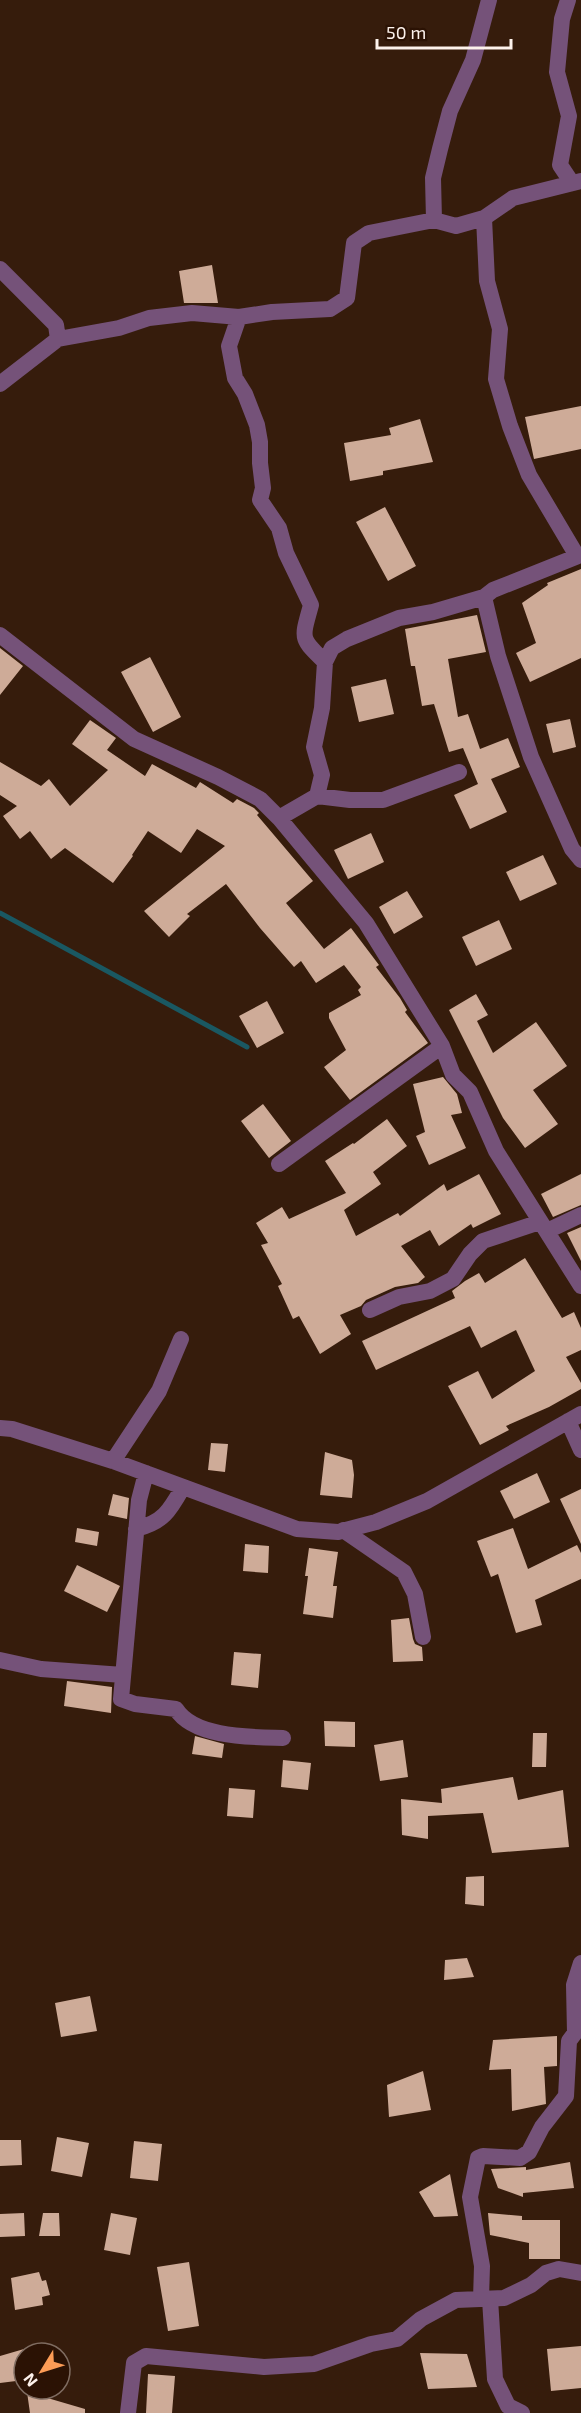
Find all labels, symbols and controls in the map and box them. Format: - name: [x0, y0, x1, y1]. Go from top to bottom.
- scale bar: [377, 12, 510, 50]
- text: 50 m: [386, 21, 426, 43]
- north arrow: [12, 2341, 72, 2401]
- text: N: [19, 2370, 41, 2391]

